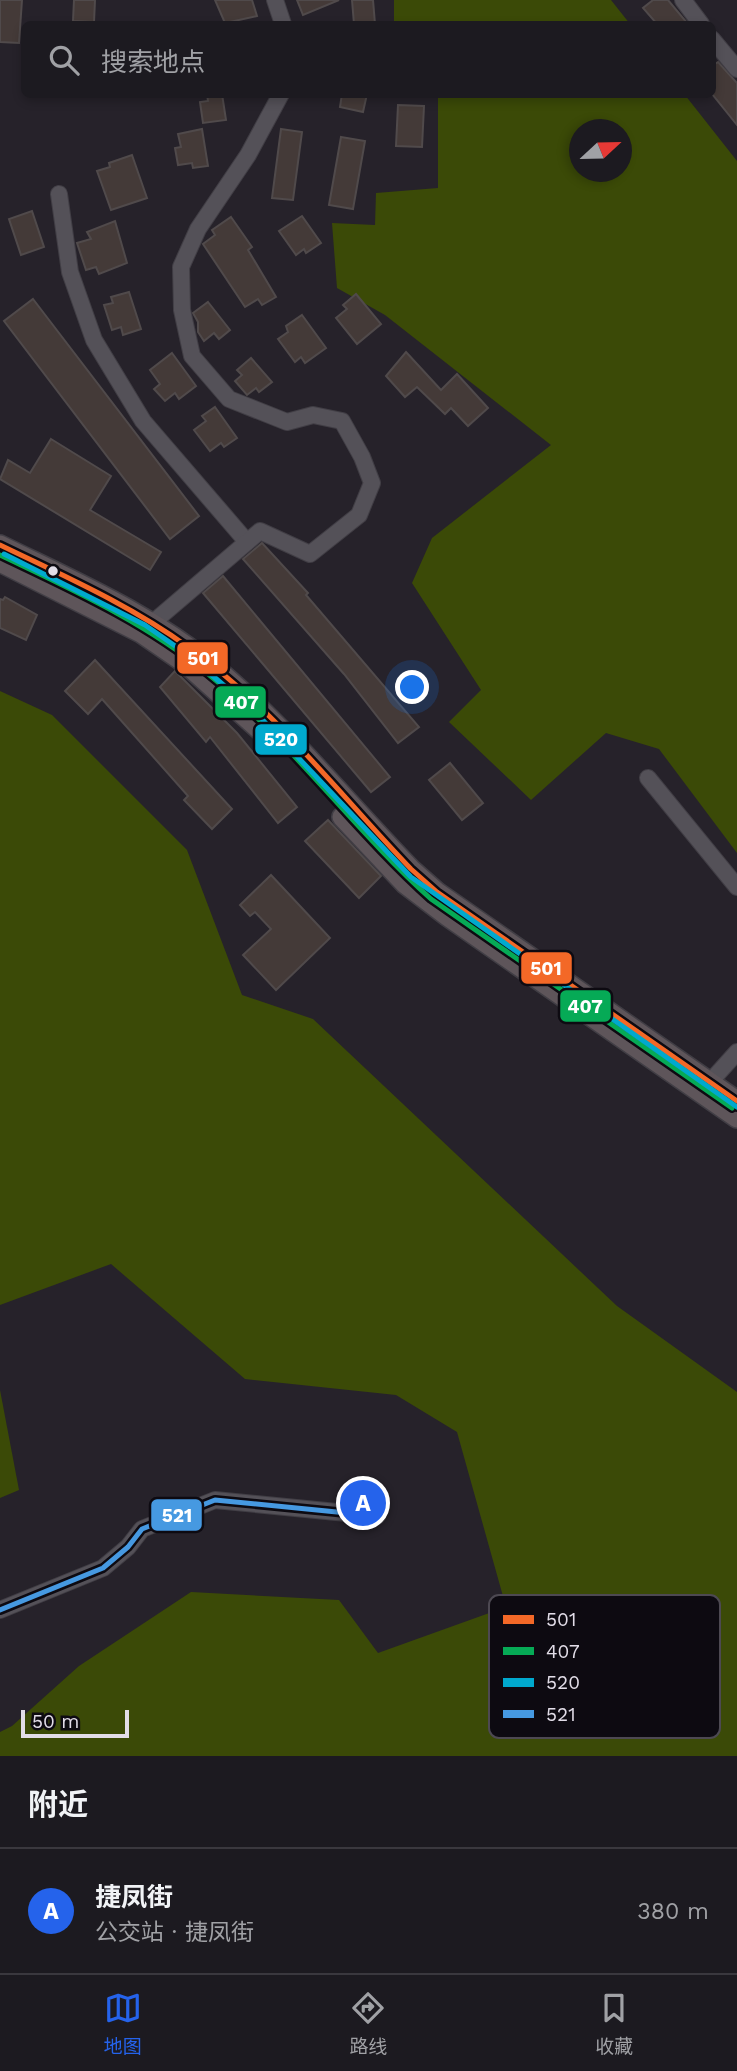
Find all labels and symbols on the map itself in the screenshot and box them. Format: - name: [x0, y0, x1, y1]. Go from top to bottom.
- north arrow: [569, 119, 632, 182]
- unlabelled marker: [46, 564, 60, 578]
- line badge: 501: [176, 641, 229, 675]
- text: 501: [187, 647, 219, 670]
- your location: [395, 670, 429, 704]
- line badge: 407: [214, 685, 267, 719]
- text: 407: [223, 691, 259, 714]
- line badge: 520: [254, 723, 308, 756]
- text: 520: [264, 728, 298, 751]
- line badge: 501: [520, 951, 573, 985]
- text: 501: [530, 957, 562, 980]
- line badge: 407: [559, 989, 612, 1023]
- text: 407: [567, 995, 603, 1018]
- pin: A: [340, 1477, 386, 1529]
- line badge: 521: [150, 1498, 203, 1532]
- text: 521: [162, 1504, 192, 1527]
- legend: [489, 1595, 720, 1738]
- text: 501: [546, 1608, 576, 1631]
- text: 407: [546, 1640, 580, 1663]
- text: 520: [546, 1671, 580, 1694]
- text: 521: [546, 1703, 576, 1726]
- scale bar: [21, 1707, 130, 1739]

